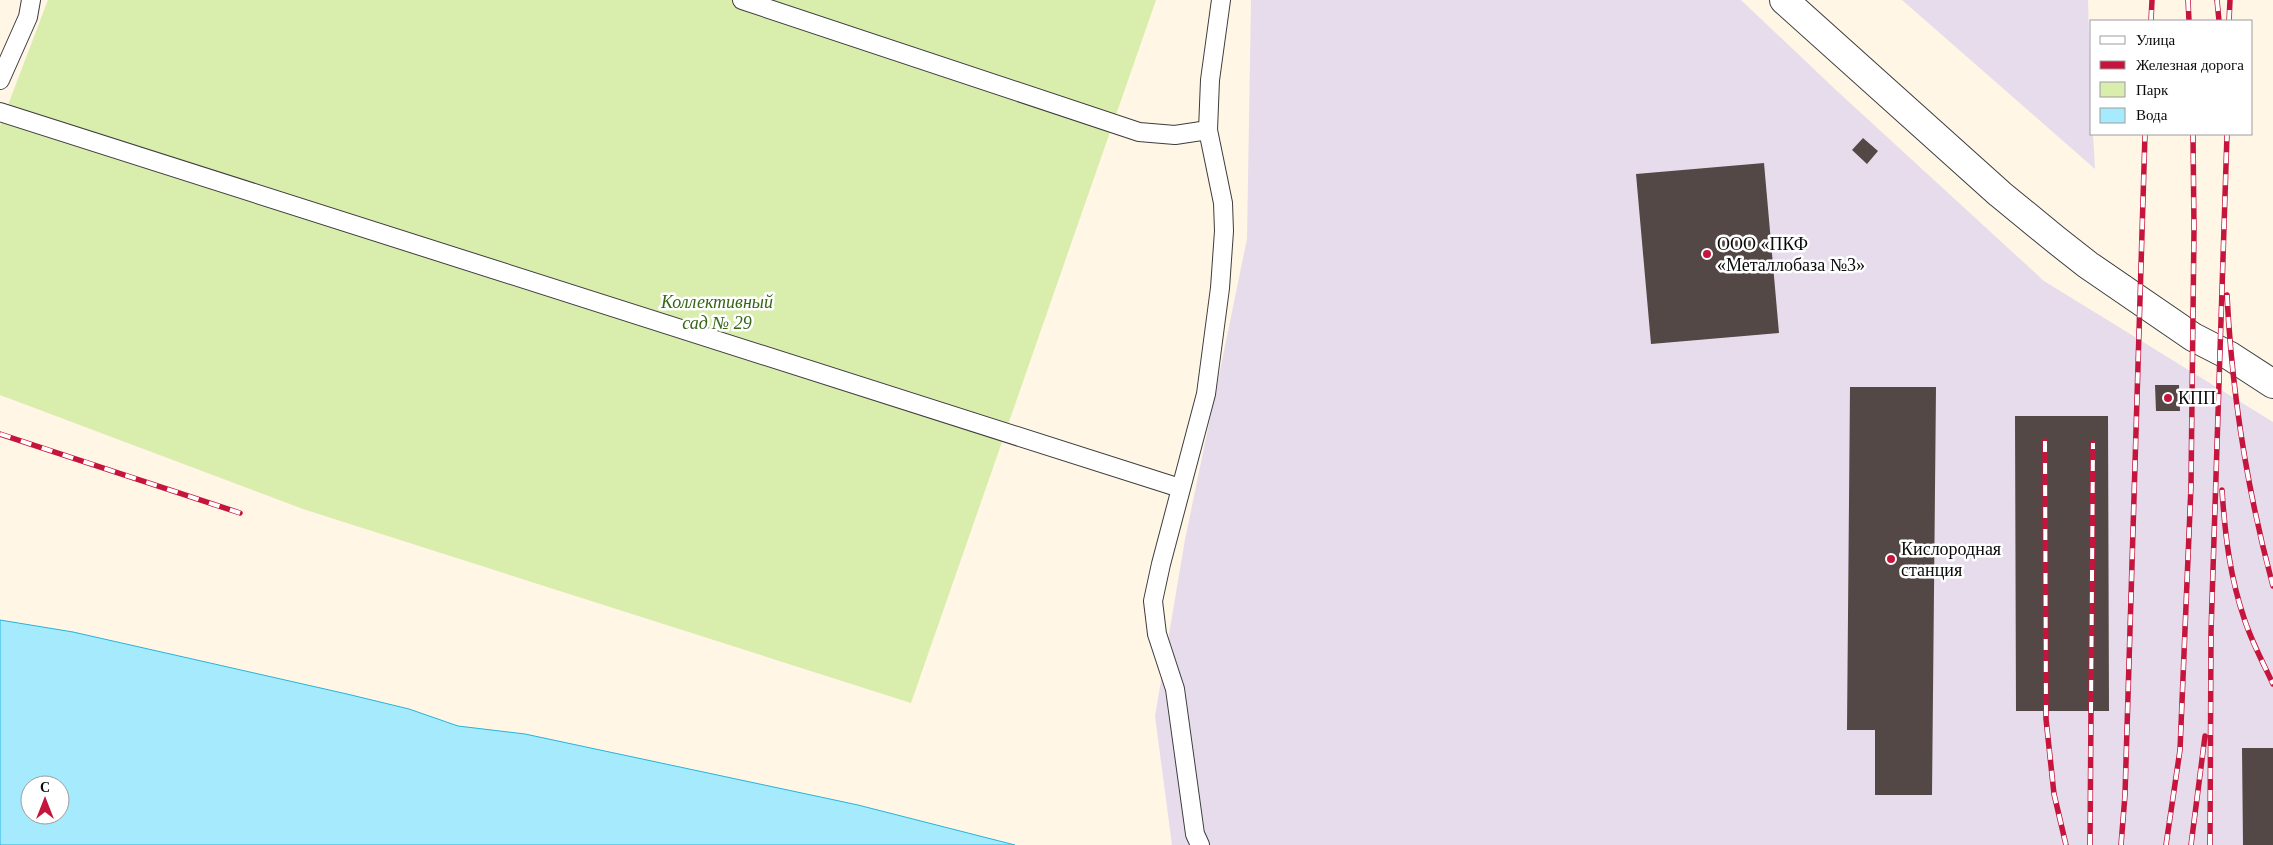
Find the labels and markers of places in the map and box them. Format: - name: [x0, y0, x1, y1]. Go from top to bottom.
- place label: ООО «ПКФ «Металлобаза №3»: [1717, 234, 1865, 275]
- marker: ООО «ПКФ «Металлобаза №3»: [1701, 248, 1713, 260]
- place label: КПП: [2178, 388, 2216, 408]
- marker: КПП: [2162, 392, 2174, 404]
- place label: Кислородная станция: [1901, 539, 2001, 580]
- marker: Кислородная станция: [1885, 553, 1897, 565]

